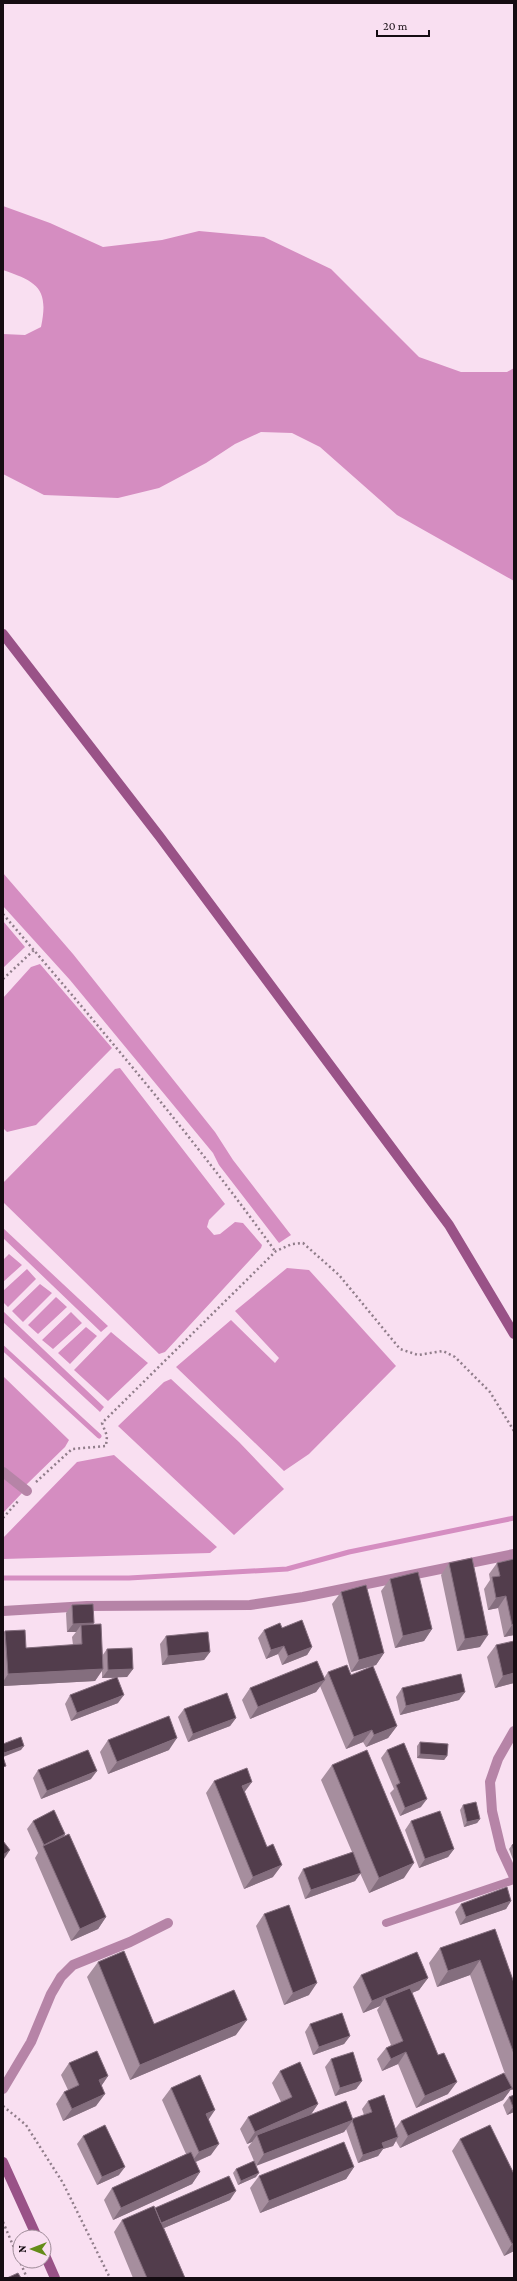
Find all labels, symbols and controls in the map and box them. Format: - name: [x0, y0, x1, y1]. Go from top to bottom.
- scale bar: [377, 12, 429, 38]
- text: 20 m: [383, 19, 408, 33]
- north arrow: [12, 2229, 52, 2269]
- text: N: [16, 2245, 28, 2253]

